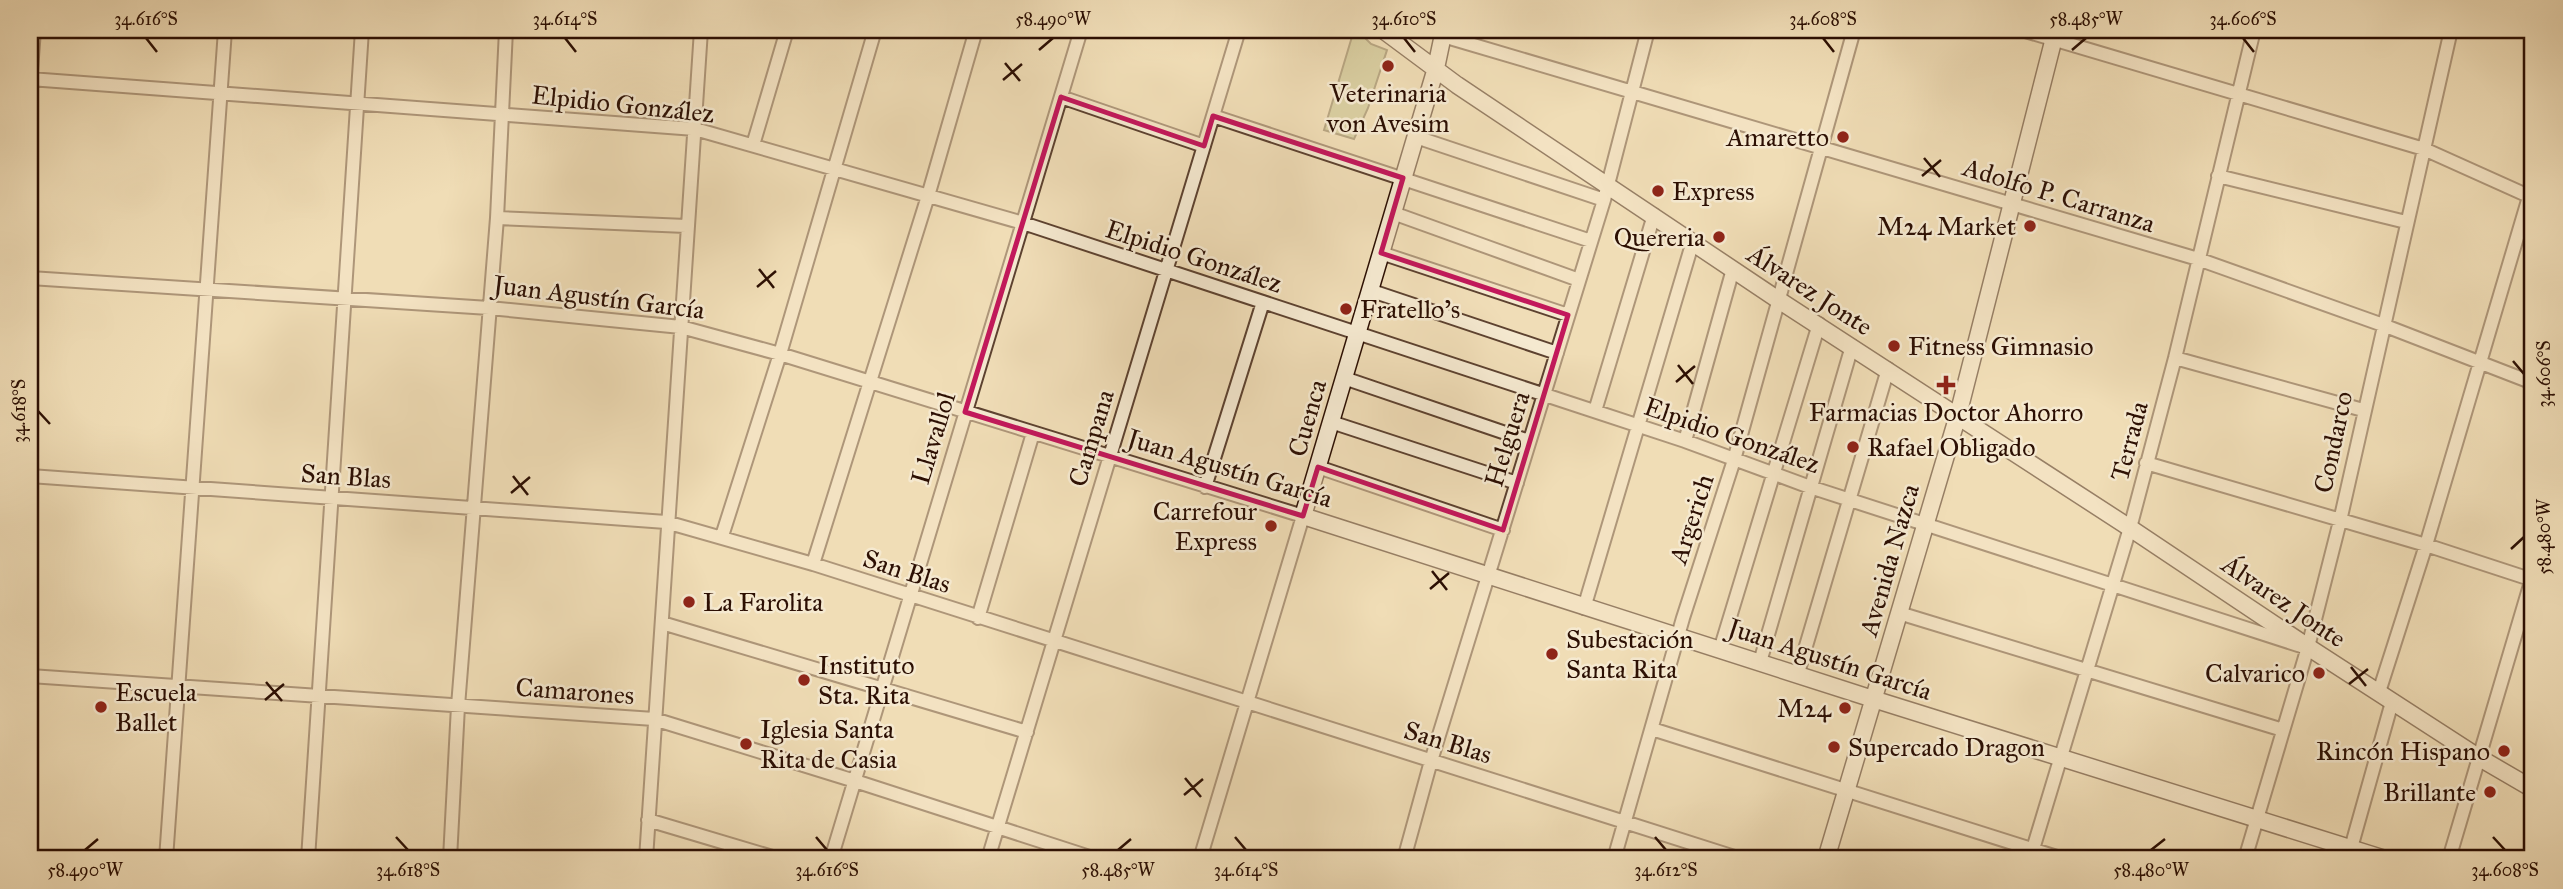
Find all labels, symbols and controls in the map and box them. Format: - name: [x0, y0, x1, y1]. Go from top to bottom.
- text: 34.616°S: [114, 8, 178, 30]
- text: 34.614°S: [533, 8, 597, 30]
- text: 58.490°W: [1015, 8, 1092, 30]
- text: 34.610°S: [1372, 8, 1436, 30]
- text: 34.608°S: [1789, 8, 1857, 30]
- text: 58.485°W: [2049, 8, 2124, 30]
- text: 34.606°S: [2209, 8, 2277, 30]
- marker: Veterinaria von Avesim: [1380, 58, 1396, 74]
- place label: Veterinaria von Avesim: [1325, 77, 1450, 139]
- street label: Elpidio González: [530, 78, 716, 130]
- place label: Amaretto: [1726, 121, 1829, 153]
- marker: Amaretto: [1835, 129, 1851, 145]
- street label: Adolfo P. Carranza: [1958, 150, 2159, 239]
- place label: Express: [1672, 175, 1754, 207]
- marker: Express: [1650, 183, 1666, 199]
- place label: M24 Market: [1877, 210, 2016, 242]
- street label: Elpidio González: [1102, 212, 1286, 300]
- marker: M24 Market: [2022, 218, 2038, 234]
- place label: Quereria: [1614, 221, 1705, 253]
- marker: Quereria: [1711, 229, 1727, 245]
- street label: Álvarez Jonte: [1741, 237, 1879, 342]
- street label: Juan Agustín García: [489, 268, 706, 326]
- place label: Fratello's: [1360, 293, 1460, 325]
- marker: Fratello's: [1338, 301, 1354, 317]
- place label: Fitness Gimnasio: [1908, 330, 2094, 362]
- marker: Fitness Gimnasio: [1886, 338, 1902, 354]
- text: 34.606°S: [2533, 340, 2555, 408]
- street label: Cuenca: [1281, 376, 1333, 460]
- marker: Farmacias Doctor Ahorro: [1938, 377, 1954, 393]
- text: 34.618°S: [8, 379, 30, 443]
- street label: Campana: [1061, 386, 1121, 490]
- street label: Llavallol: [904, 388, 962, 488]
- street label: Helguera: [1477, 388, 1537, 490]
- street label: Condarco: [2307, 388, 2359, 496]
- street label: Elpidio González: [1640, 390, 1824, 480]
- place label: Farmacias Doctor Ahorro: [1809, 396, 2083, 428]
- street label: Terrada: [2103, 398, 2155, 484]
- street label: Juan Agustín García: [1121, 421, 1336, 514]
- place label: Rafael Obligado: [1867, 431, 2035, 463]
- marker: Rafael Obligado: [1845, 439, 1861, 455]
- street label: San Blas: [300, 457, 392, 495]
- street label: Argerich: [1661, 470, 1721, 569]
- street label: Avenida Nazca: [1852, 480, 1926, 641]
- place label: Carrefour Express: [1153, 495, 1257, 557]
- text: 58.480°W: [2533, 498, 2555, 575]
- marker: Carrefour Express: [1263, 518, 1279, 534]
- street label: San Blas: [859, 542, 955, 600]
- street label: Álvarez Jonte: [2215, 547, 2352, 654]
- place label: La Farolita: [703, 586, 823, 618]
- marker: La Farolita: [681, 594, 697, 610]
- street label: Juan Agustín García: [1721, 610, 1936, 707]
- place label: Subestación Santa Rita: [1566, 623, 1693, 685]
- marker: Subestación Santa Rita: [1544, 646, 1560, 662]
- place label: Instituto Sta. Rita: [818, 649, 914, 711]
- place label: Calvarico: [2205, 657, 2305, 689]
- marker: Calvarico: [2311, 665, 2327, 681]
- street label: Camarones: [515, 671, 635, 711]
- marker: Instituto Sta. Rita: [796, 672, 812, 688]
- place label: Escuela Ballet: [115, 676, 197, 738]
- place label: M24: [1777, 692, 1832, 724]
- marker: Escuela Ballet: [93, 699, 109, 715]
- marker: M24: [1837, 700, 1853, 716]
- place label: Iglesia Santa Rita de Casia: [760, 713, 897, 775]
- street label: San Blas: [1400, 713, 1496, 771]
- place label: Supercado Dragon: [1848, 731, 2045, 763]
- place label: Rincón Hispano: [2316, 735, 2490, 767]
- marker: Iglesia Santa Rita de Casia: [738, 736, 754, 752]
- marker: Supercado Dragon: [1826, 739, 1842, 755]
- marker: Rincón Hispano: [2496, 743, 2512, 759]
- place label: Brillante: [2383, 776, 2476, 808]
- marker: Brillante: [2482, 784, 2498, 800]
- text: 58.490°W: [47, 859, 124, 881]
- text: 34.618°S: [376, 859, 440, 881]
- text: 34.616°S: [795, 859, 859, 881]
- text: 58.485°W: [1081, 859, 1156, 881]
- text: 34.614°S: [1214, 859, 1278, 881]
- text: 34.612°S: [1634, 859, 1698, 881]
- text: 58.480°W: [2113, 859, 2190, 881]
- text: 34.608°S: [2471, 859, 2539, 881]

